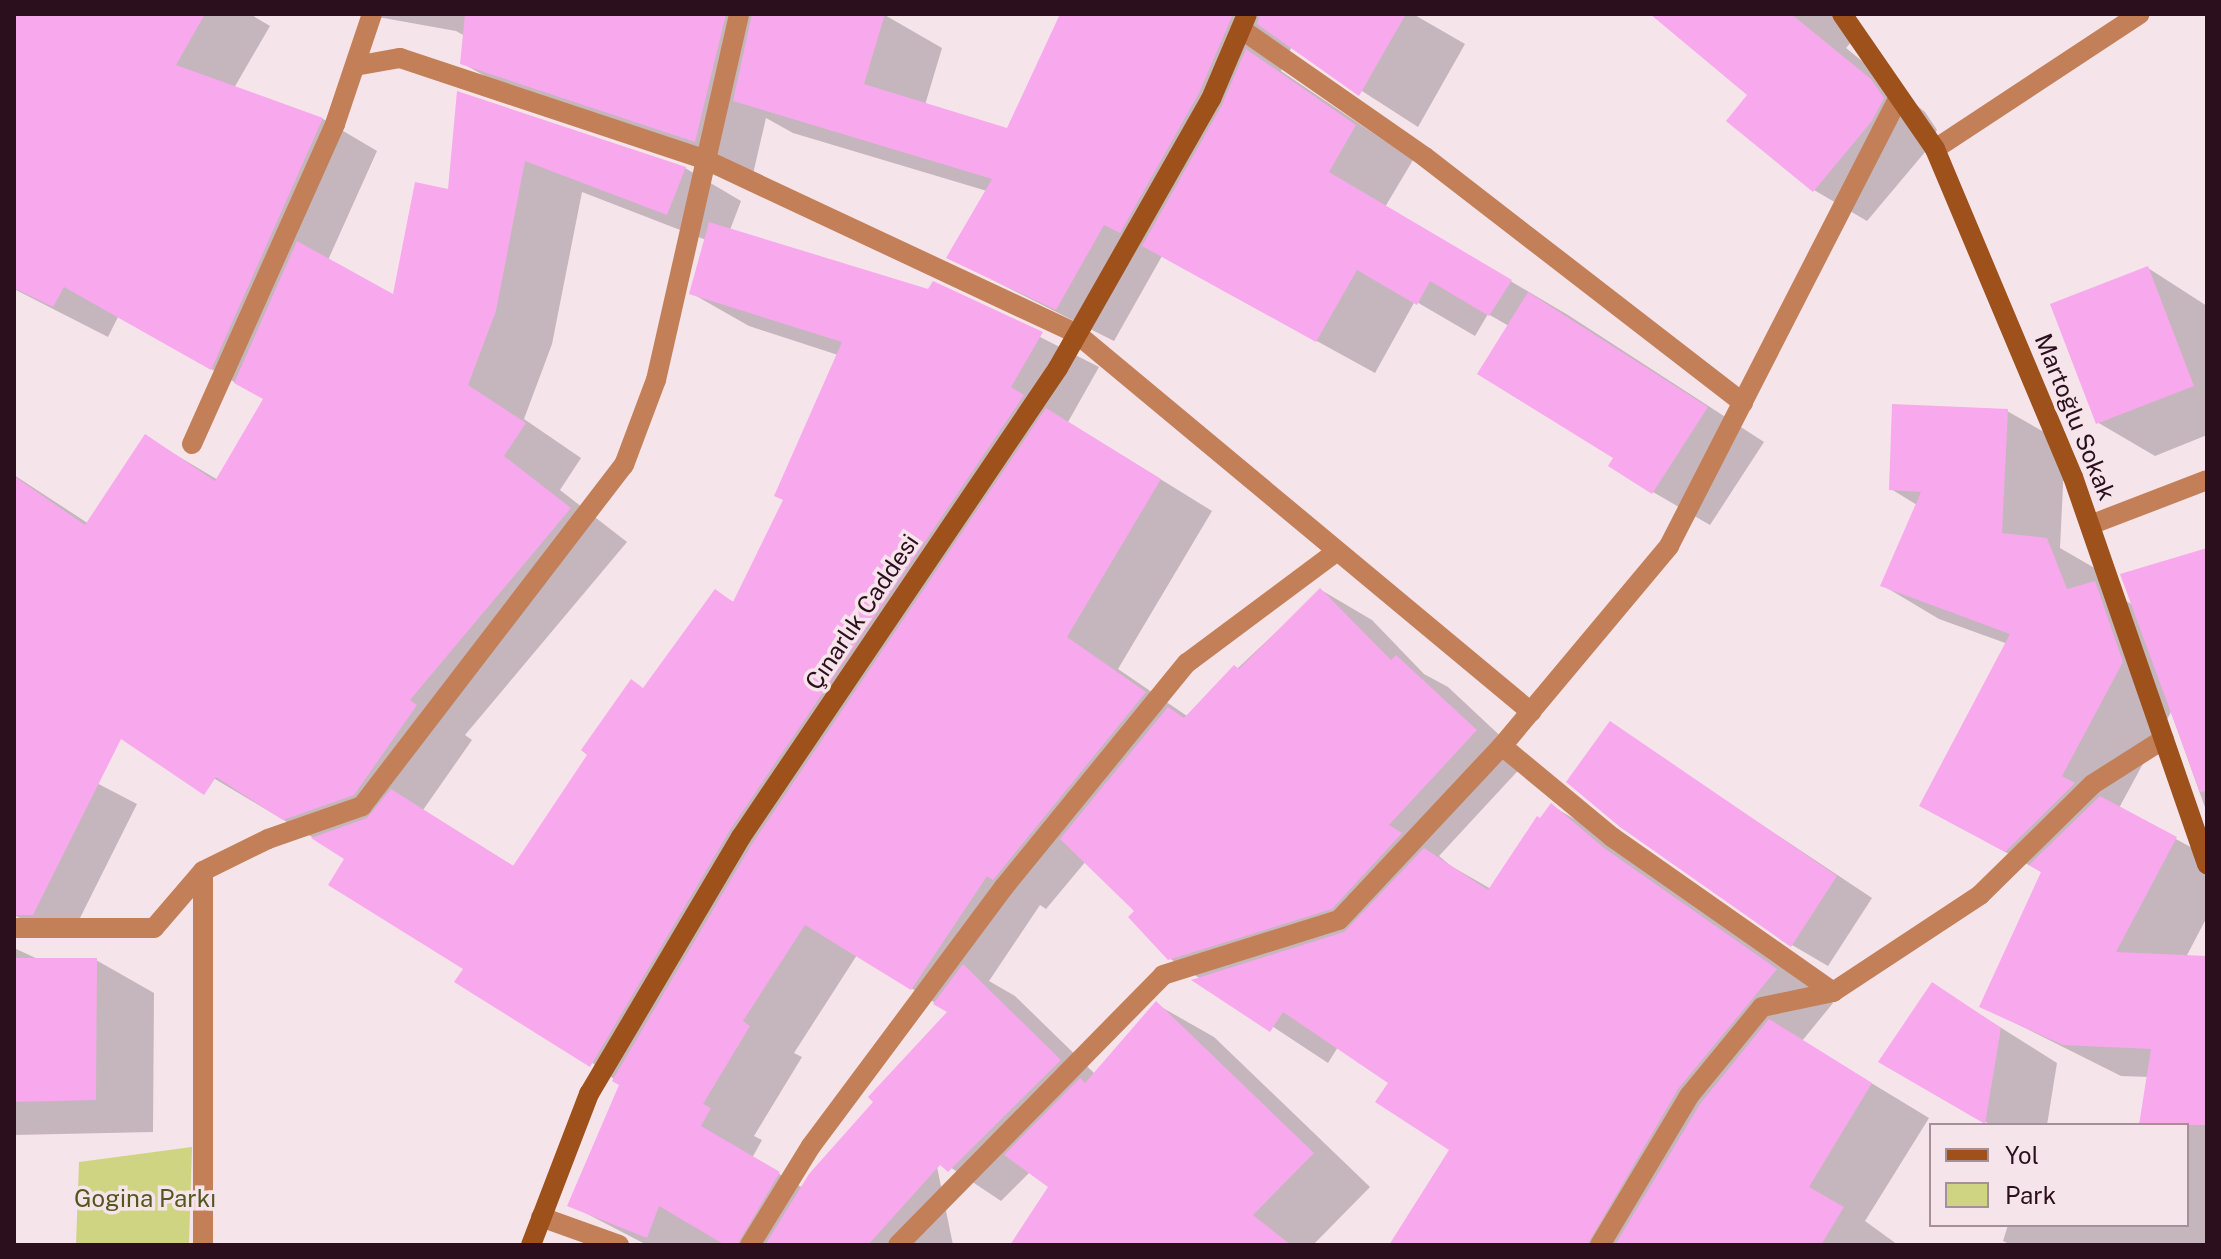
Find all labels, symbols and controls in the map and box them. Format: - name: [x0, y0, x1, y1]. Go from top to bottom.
- street label: Martoğlu Sokak: [2028, 329, 2122, 505]
- street label: Çınarlık Caddesi: [799, 529, 925, 695]
- legend: [1929, 1123, 2189, 1227]
- text: Yol: [2005, 1141, 2039, 1169]
- text: Park: [2005, 1181, 2056, 1209]
- park label: Gogina Parkı: [74, 1185, 216, 1213]

